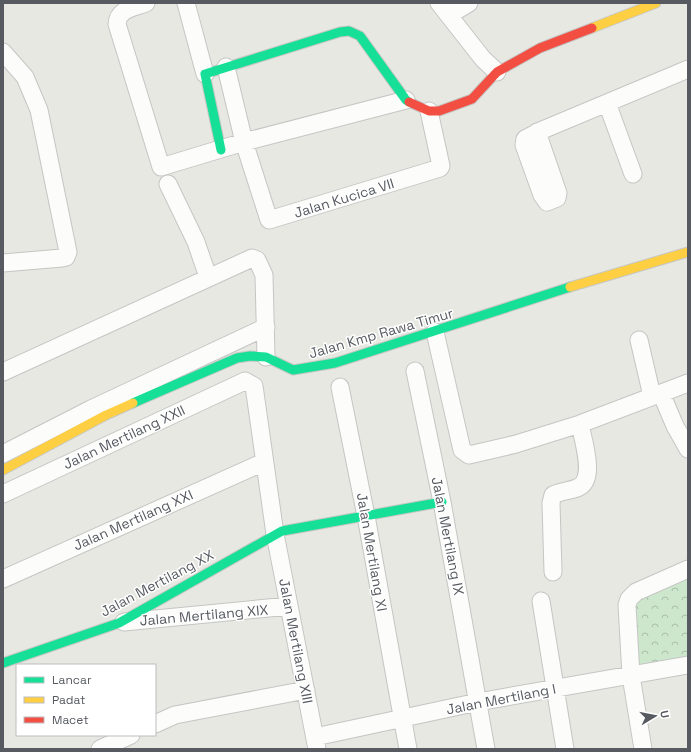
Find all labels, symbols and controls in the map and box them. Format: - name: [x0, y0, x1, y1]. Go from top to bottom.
- street label: Jalan Kucica VII: [292, 174, 396, 222]
- street label: Jalan Kmp Rawa Timur: [307, 304, 455, 362]
- street label: Jalan Mertilang XXII: [60, 401, 188, 473]
- street label: Jalan Mertilang IX: [428, 475, 468, 597]
- street label: Jalan Mertilang XXI: [70, 486, 196, 554]
- street label: Jalan Mertilang XI: [353, 491, 391, 613]
- street label: Jalan Mertilang XX: [97, 546, 217, 620]
- street label: Jalan Mertilang XIII: [275, 577, 317, 705]
- street label: Jalan Mertilang XIX: [139, 600, 269, 630]
- legend: [16, 664, 156, 736]
- text: Lancar: [52, 672, 92, 688]
- street label: Jalan Mertilang I: [445, 680, 557, 718]
- text: Padat: [52, 692, 86, 708]
- north arrow: [635, 696, 675, 736]
- text: U: [657, 709, 672, 719]
- text: Macet: [52, 712, 89, 728]

